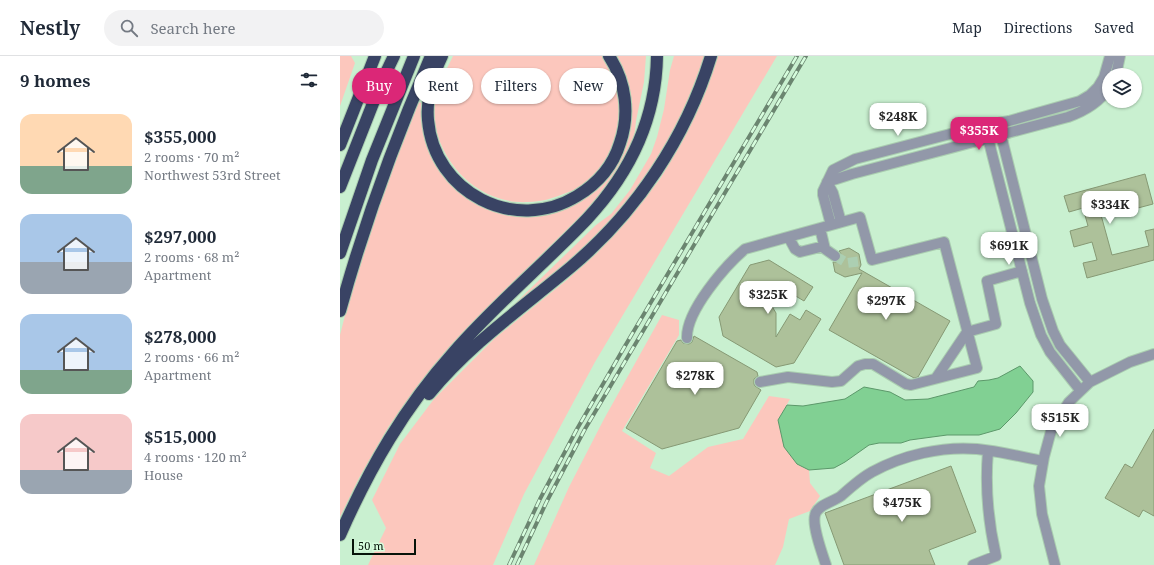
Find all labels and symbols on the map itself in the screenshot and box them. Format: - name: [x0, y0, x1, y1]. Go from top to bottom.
- pin: $248K: [870, 103, 926, 137]
- pin: $355K: [951, 117, 1007, 151]
- pin: $334K: [1082, 191, 1138, 225]
- pin: $691K: [981, 232, 1037, 266]
- pin: $325K: [740, 281, 796, 315]
- pin: $297K: [858, 287, 914, 321]
- pin: $278K: [667, 362, 723, 396]
- pin: $515K: [1032, 404, 1088, 438]
- pin: $475K: [874, 489, 930, 523]
- scale bar: [352, 537, 416, 556]

